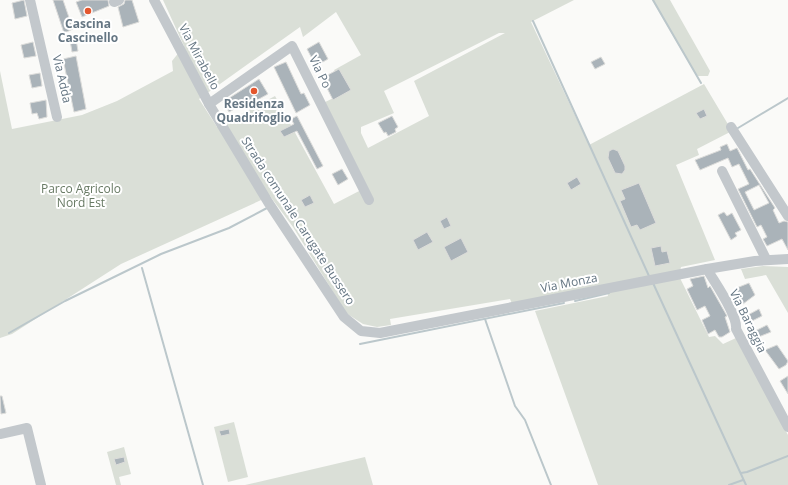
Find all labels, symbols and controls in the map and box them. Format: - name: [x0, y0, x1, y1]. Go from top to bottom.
- marker: Cascina Cascinello: [83, 6, 93, 16]
- place label: Cascina Cascinello: [58, 15, 118, 46]
- street label: Via Mirabello: [175, 21, 224, 93]
- street label: Via Adda: [49, 53, 76, 105]
- street label: Via Po: [305, 53, 336, 91]
- marker: Residenza Quadrifoglio: [249, 86, 259, 96]
- place label: Residenza Quadrifoglio: [217, 95, 292, 126]
- street label: Strada comunale Carugate Bussero: [238, 133, 359, 308]
- park label: Parco Agricolo Nord Est: [41, 180, 121, 211]
- street label: Via Monza: [539, 269, 599, 296]
- street label: Via Baraggia: [726, 286, 771, 355]

